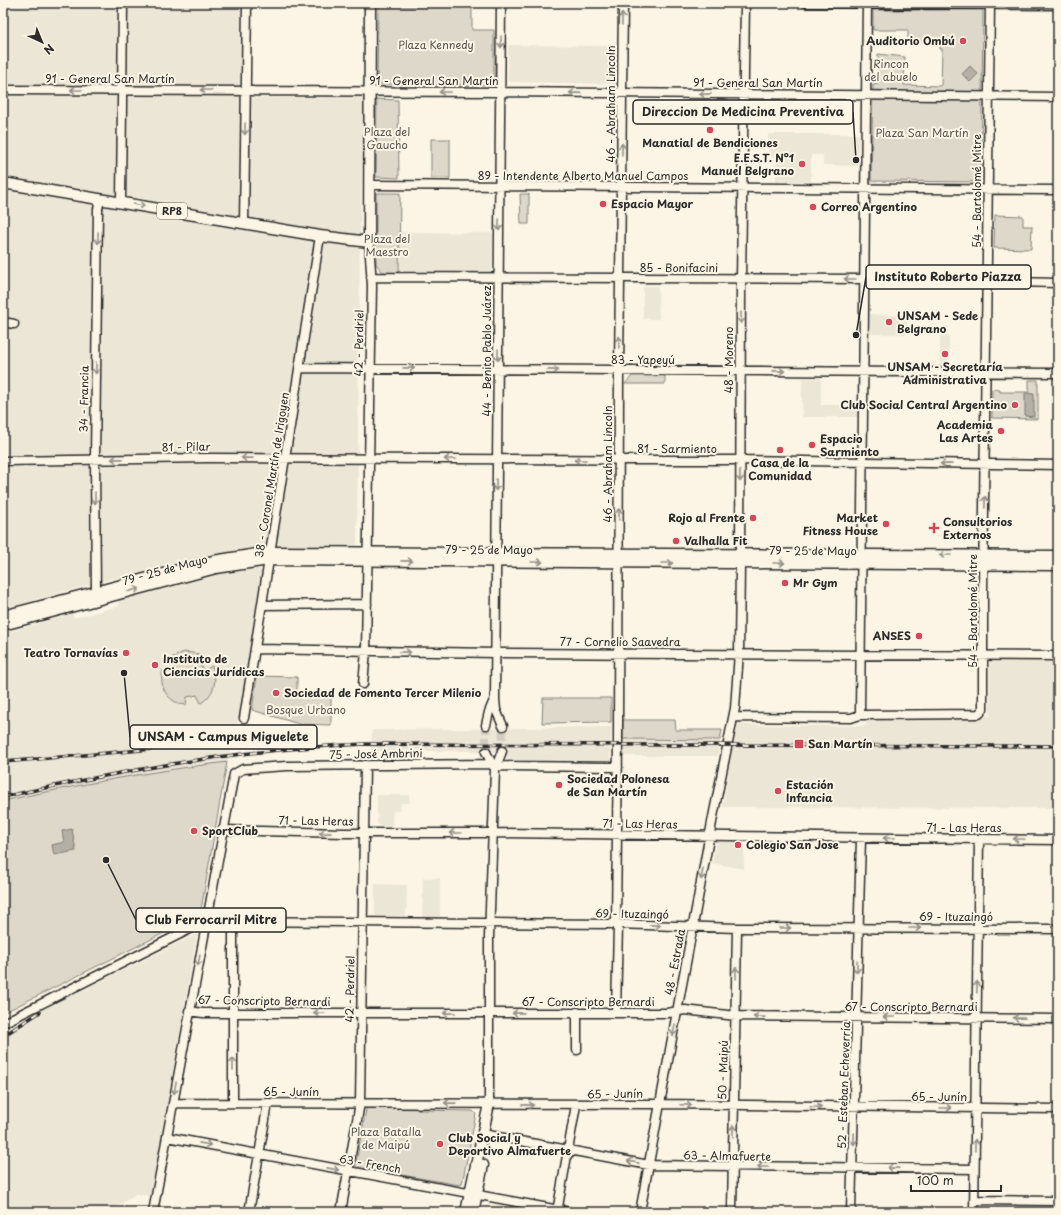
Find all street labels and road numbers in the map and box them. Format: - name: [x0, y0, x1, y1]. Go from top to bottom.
- street label: 46 - Abraham Lincoln: [602, 45, 619, 163]
- street label: 91 - General San Martín: [45, 70, 175, 87]
- street label: 91 - General San Martín: [369, 72, 499, 89]
- street label: 91 - General San Martín: [693, 74, 823, 91]
- street label: 54 - Bartolomé Mitre: [968, 134, 985, 248]
- street label: 89 - Intendente Alberto Manuel Campos: [478, 167, 688, 184]
- road number: RP8: [157, 203, 187, 219]
- street label: 85 - Bonifacini: [640, 259, 718, 276]
- street label: 44 - Benito Pablo Juárez: [478, 286, 495, 416]
- street label: 42 - Perdriel: [349, 309, 368, 376]
- street label: 48 - Moreno: [720, 327, 737, 393]
- street label: 83 - Yapeyú: [611, 351, 675, 368]
- street label: 34 - Francia: [74, 365, 93, 433]
- street label: 38 - Coronel Martín de Irigoyen: [250, 391, 293, 559]
- street label: 46 - Abraham Lincoln: [599, 405, 616, 523]
- street label: 81 - Pilar: [161, 438, 211, 455]
- street label: 81 - Sarmiento: [637, 440, 717, 457]
- street label: 79 - 25 de Mayo: [445, 541, 533, 558]
- street label: 79 - 25 de Mayo: [769, 542, 857, 559]
- street label: 79 - 25 de Mayo: [120, 550, 209, 589]
- street label: 54 - Bartolomé Mitre: [964, 554, 981, 668]
- street label: 77 - Cornelio Saavedra: [560, 633, 681, 650]
- street label: 75 - José Ambrini: [329, 744, 423, 763]
- street label: 71 - Las Heras: [278, 811, 354, 830]
- street label: 71 - Las Heras: [602, 814, 678, 833]
- street label: 71 - Las Heras: [927, 819, 1002, 836]
- street label: 69 - Ituzaingó: [595, 904, 669, 923]
- street label: 69 - Ituzaingó: [919, 908, 993, 925]
- street label: 48 - Estrada: [660, 927, 689, 997]
- street label: 42 - Perdriel: [340, 955, 359, 1022]
- street label: 67 - Conscripto Bernardi: [197, 991, 331, 1010]
- street label: 67 - Conscripto Bernardi: [521, 993, 655, 1010]
- street label: 67 - Conscripto Bernardi: [844, 998, 978, 1015]
- street label: 52 - Esteban Echeverría: [833, 1021, 854, 1149]
- street label: 50 - Maipú: [713, 1040, 732, 1100]
- street label: 65 - Junín: [263, 1083, 319, 1100]
- street label: 65 - Junín: [587, 1085, 643, 1102]
- street label: 65 - Junín: [911, 1088, 967, 1105]
- street label: 63 - Almafuerte: [683, 1146, 771, 1165]
- street label: 63 - French: [338, 1150, 402, 1177]

